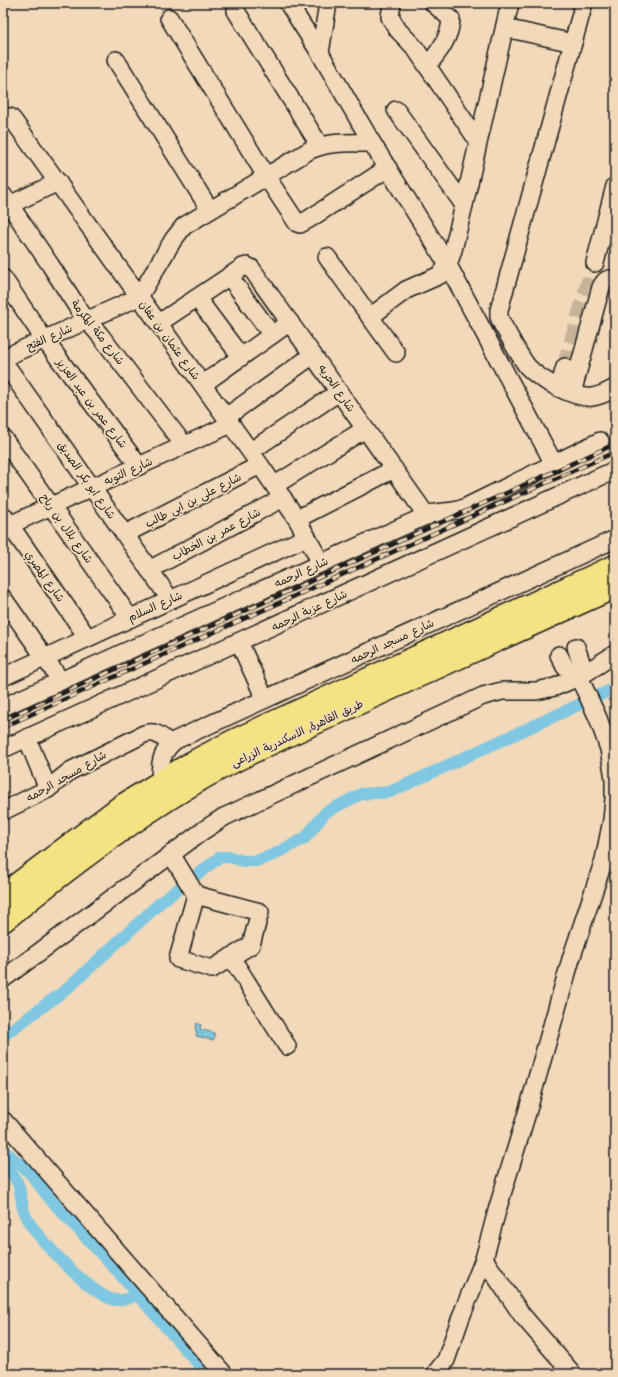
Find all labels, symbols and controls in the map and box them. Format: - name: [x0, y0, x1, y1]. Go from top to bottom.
- street label: شارع مكة المكرمة: [66, 296, 128, 369]
- street label: شارع عثمان بن عفان: [134, 297, 204, 384]
- street label: شارع الفتح: [23, 320, 75, 356]
- street label: شارع عمر بن عبد العزيز: [51, 354, 131, 452]
- street label: شارع الحريه: [313, 361, 359, 416]
- street label: شارع ابو بكر الصديق: [53, 438, 120, 523]
- street label: شارع التوبه: [101, 453, 156, 491]
- street label: شارع على بن ابى طالب: [142, 469, 245, 533]
- street label: شارع بلال بن رباح: [35, 490, 97, 567]
- street label: شارع عمر بن الخطاب: [169, 504, 264, 566]
- street label: شارع المصري: [20, 547, 69, 606]
- street label: شارع الرحمه: [271, 553, 332, 593]
- street label: شارع عزبة الرحمه: [268, 585, 350, 636]
- street label: شارع السلام: [125, 587, 185, 627]
- street label: شارع مسجد الرحمه: [348, 615, 437, 669]
- street label: طريق القاهرة, الاسكندرية الزراعى: [228, 695, 367, 773]
- street label: شارع مسجد الرحمه: [23, 746, 110, 807]

